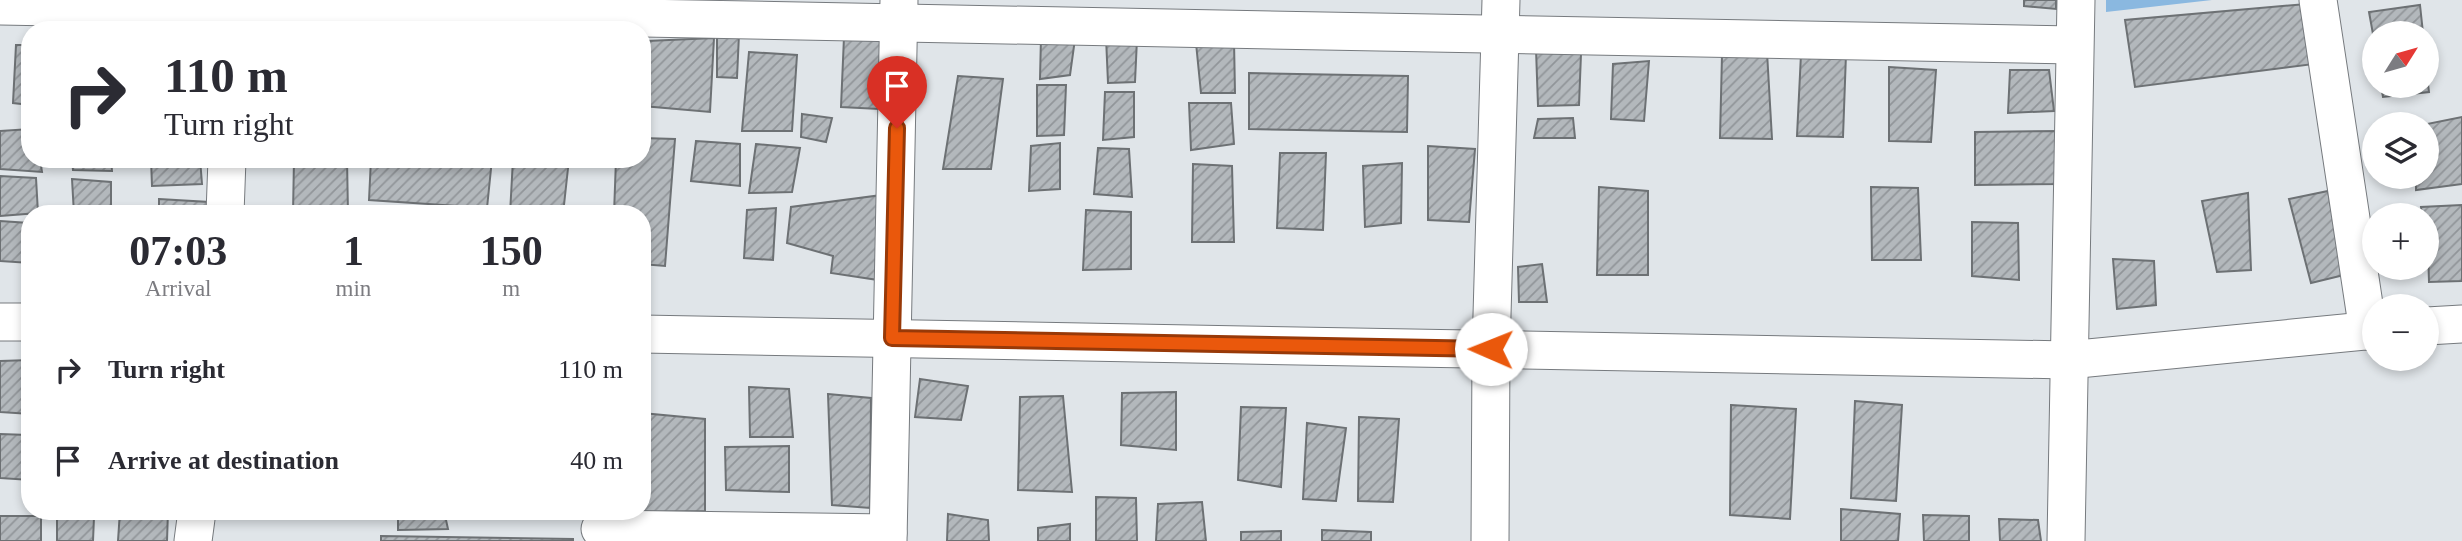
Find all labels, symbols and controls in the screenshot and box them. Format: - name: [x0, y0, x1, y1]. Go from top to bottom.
- north arrow: [2362, 21, 2440, 98]
- map controls: [2362, 21, 2439, 371]
- text: 110 m: [164, 48, 288, 103]
- icon: right: [49, 49, 140, 140]
- pin: [867, 56, 927, 128]
- icon: arrive: [878, 67, 916, 105]
- text: Turn right: [164, 106, 294, 142]
- button: layers: [2362, 112, 2439, 189]
- button: +: [2362, 203, 2439, 280]
- text: 07:03: [129, 228, 227, 274]
- text: 1: [343, 228, 364, 274]
- text: 150: [480, 228, 543, 274]
- text: Arrival: [145, 276, 212, 301]
- text: min: [336, 276, 371, 301]
- text: m: [502, 276, 520, 301]
- button: −: [2362, 294, 2439, 371]
- position arrow: [1454, 312, 1528, 386]
- icon: right: [49, 351, 87, 389]
- text: Turn right: [108, 355, 225, 384]
- text: 110 m: [558, 355, 623, 384]
- icon: arrive: [49, 442, 87, 480]
- text: Arrive at destination: [108, 446, 339, 475]
- text: 40 m: [570, 446, 623, 475]

